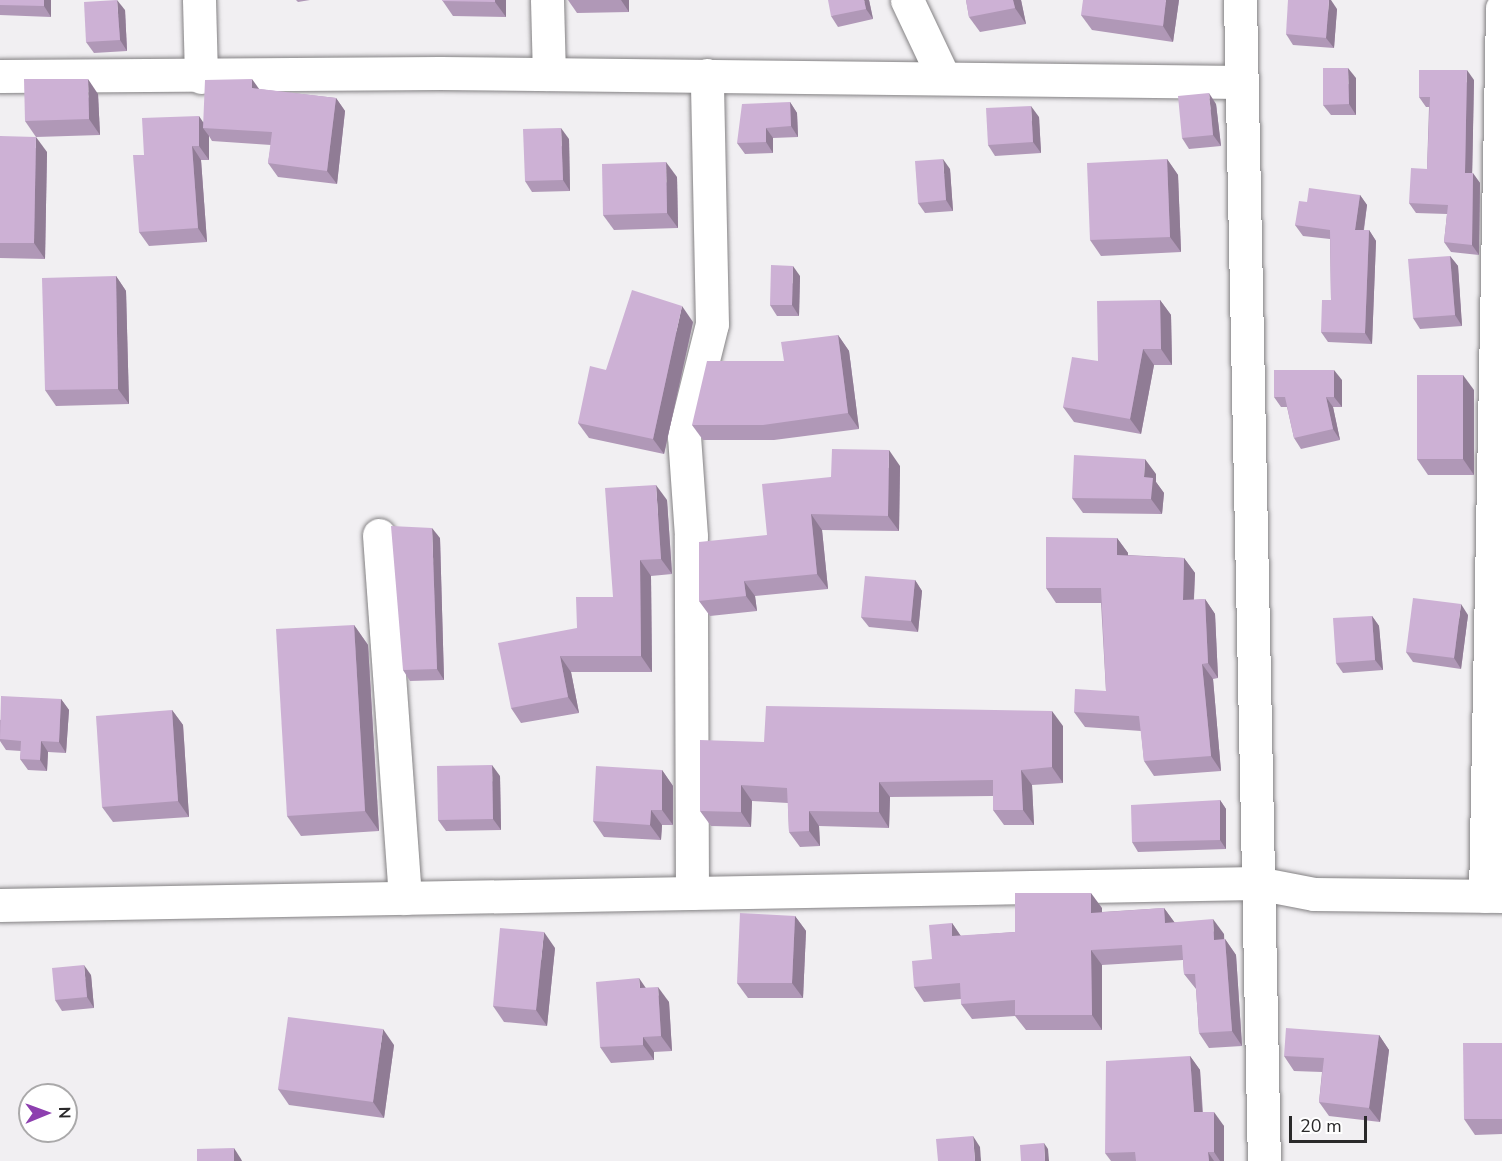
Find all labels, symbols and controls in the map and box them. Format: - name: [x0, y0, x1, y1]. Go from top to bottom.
- north arrow: [18, 1083, 78, 1143]
- scale bar: [1292, 1104, 1370, 1142]
- text: N: [53, 1107, 75, 1119]
- text: 20 m: [1300, 1114, 1342, 1138]

